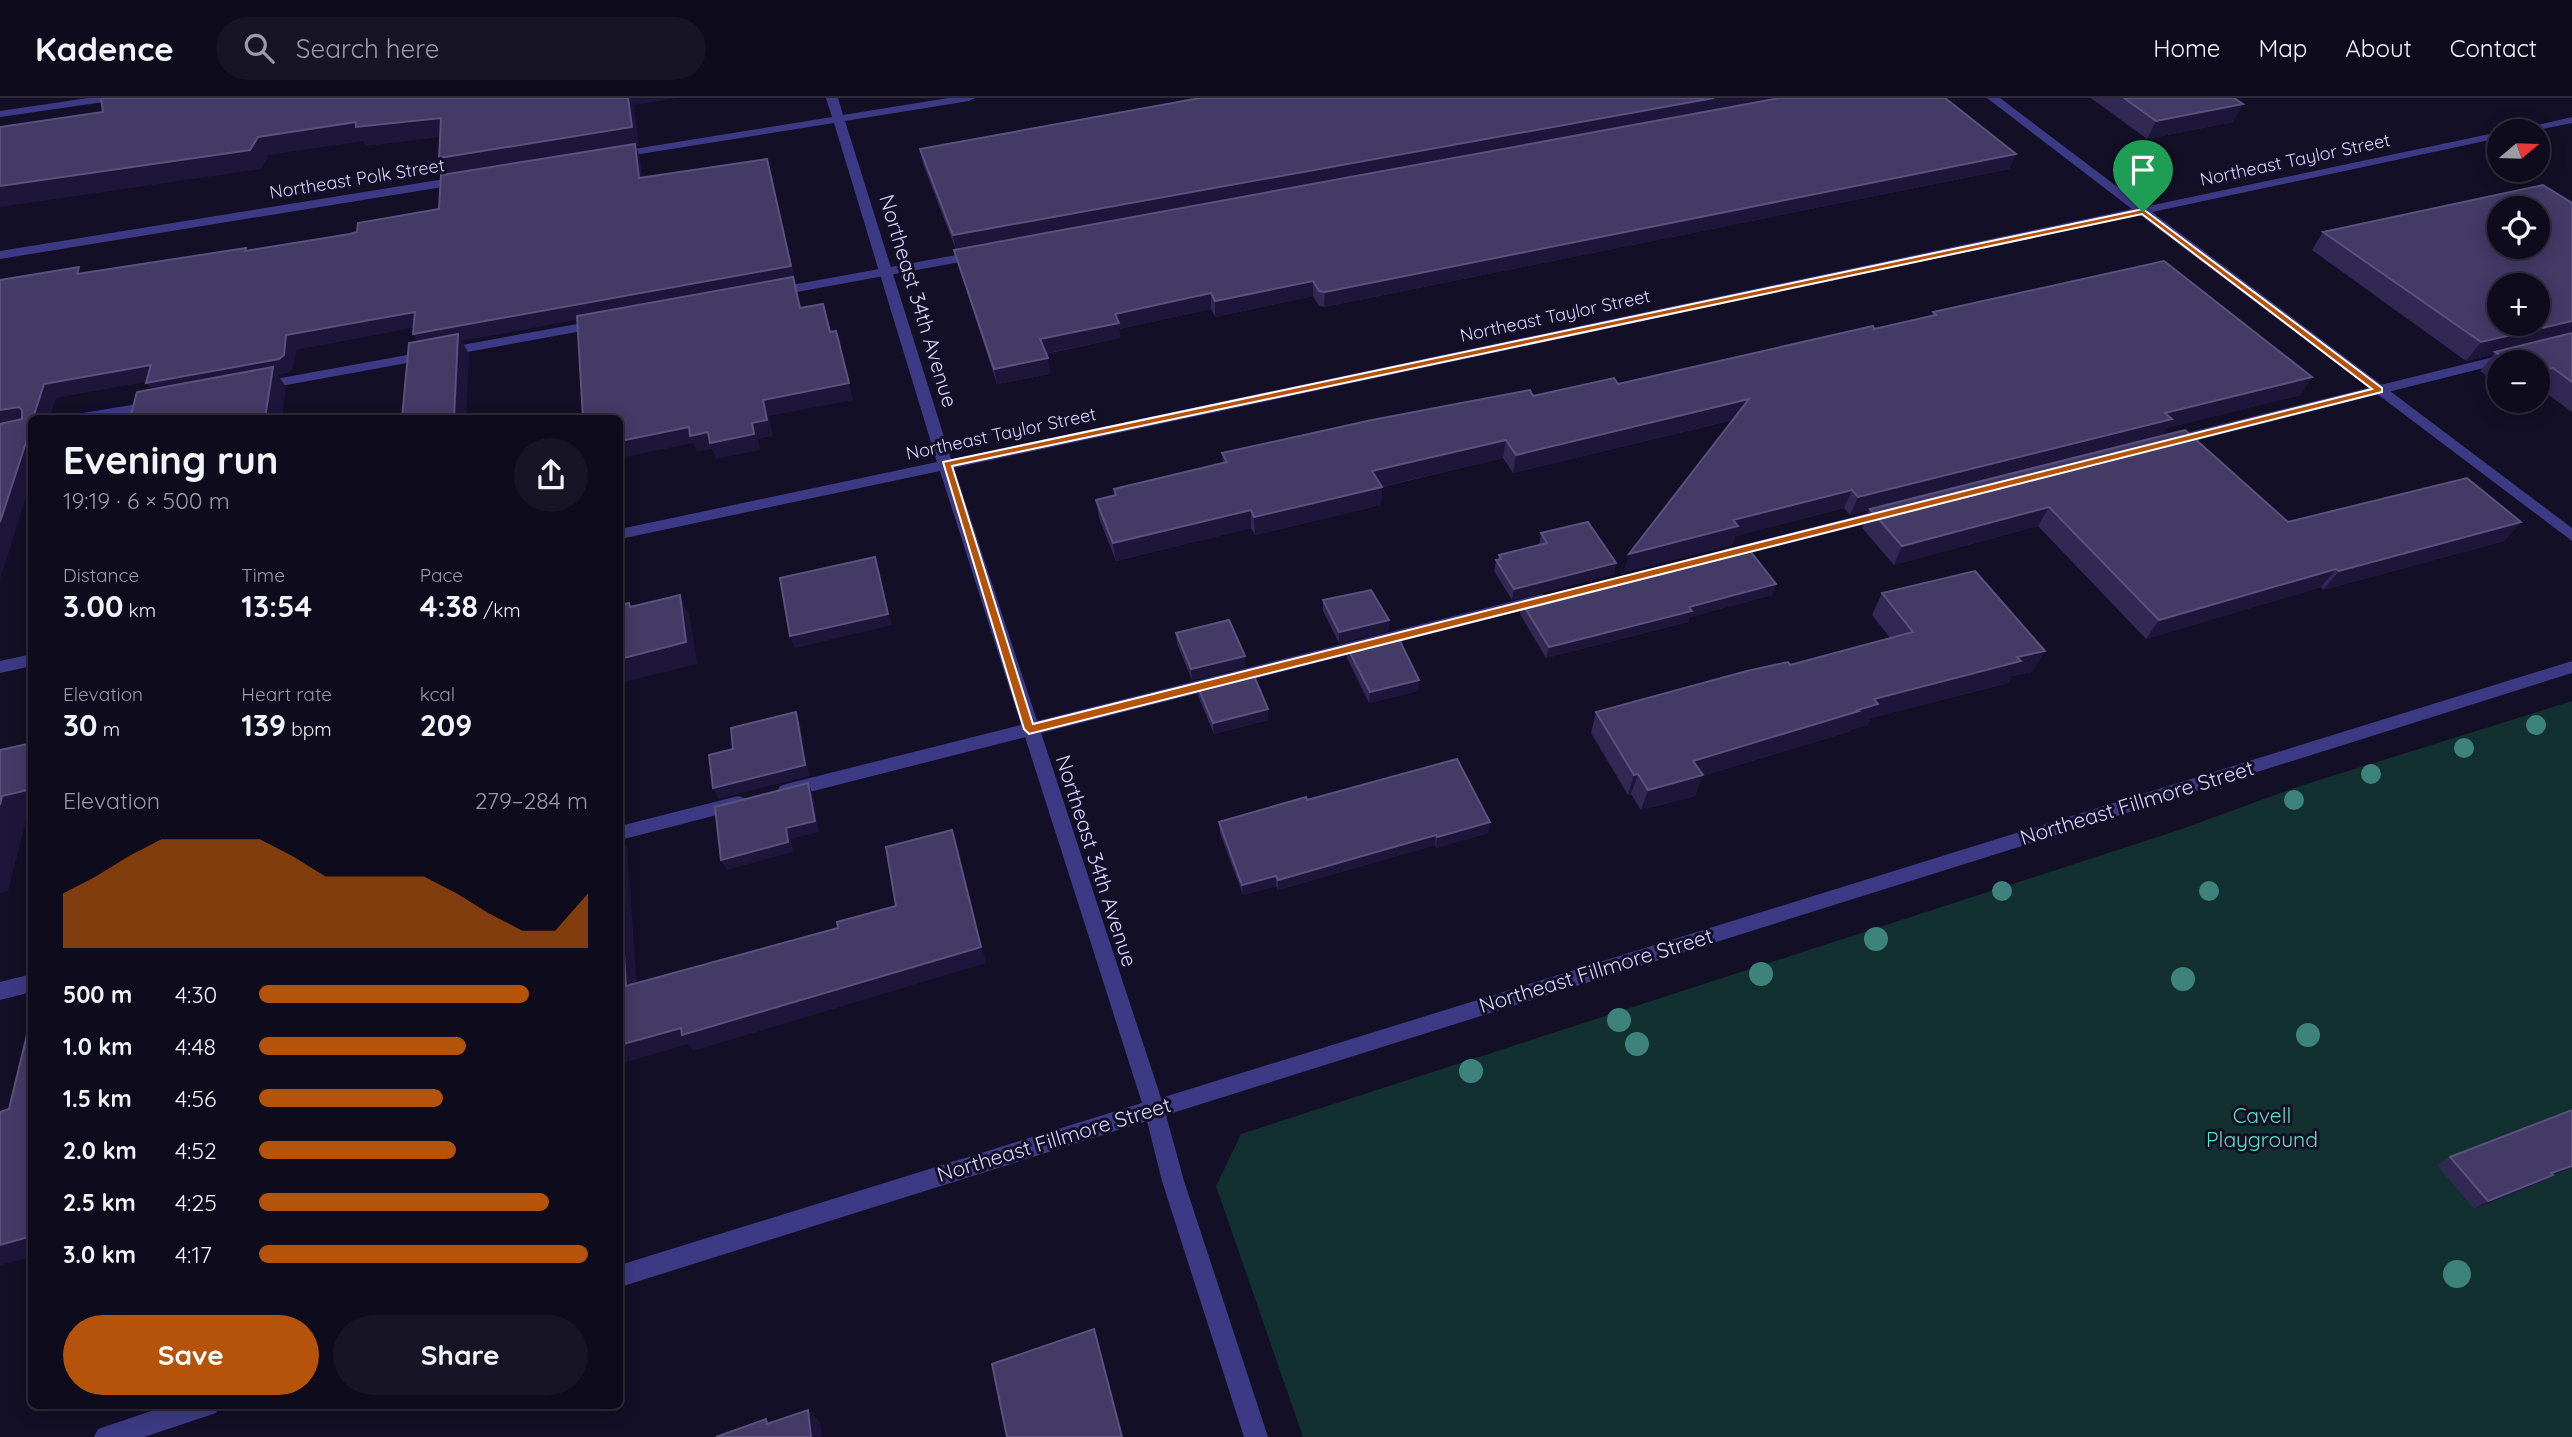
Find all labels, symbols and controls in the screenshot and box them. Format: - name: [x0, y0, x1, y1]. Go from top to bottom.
- search box: [216, 17, 706, 80]
- text: Kadence: [35, 28, 174, 69]
- icon: search: [240, 29, 278, 67]
- text: Search here: [296, 32, 439, 65]
- text: Home: [2153, 33, 2220, 63]
- text: Map: [2258, 33, 2307, 63]
- text: About: [2345, 33, 2412, 63]
- text: Contact: [2450, 33, 2537, 63]
- north arrow: [2487, 119, 2550, 182]
- map controls: [2487, 119, 2550, 413]
- street label: Northeast Taylor Street: [2198, 128, 2392, 191]
- pin: [2113, 140, 2173, 212]
- icon: arrive: [2124, 151, 2162, 189]
- street label: Northeast Polk Street: [268, 153, 446, 204]
- street label: Northeast 34th Avenue: [874, 191, 964, 410]
- button: locate: [2487, 196, 2550, 259]
- button: +: [2487, 273, 2550, 336]
- street label: Northeast Taylor Street: [1458, 284, 1652, 347]
- button: −: [2487, 350, 2550, 413]
- street label: Northeast Taylor Street: [904, 402, 1098, 465]
- text: Evening run: [63, 436, 278, 484]
- button: share: [514, 438, 588, 512]
- text: 19:19 · 6 × 500 m: [63, 486, 230, 515]
- text: Distance: [63, 563, 139, 587]
- text: Time: [241, 563, 285, 587]
- text: Pace: [420, 563, 463, 587]
- text: 3.00: [63, 587, 123, 625]
- text: 13:54: [241, 587, 312, 625]
- text: 4:38: [420, 587, 478, 625]
- text: km: [123, 598, 156, 622]
- text: /km: [478, 598, 521, 622]
- text: Elevation: [63, 682, 143, 706]
- text: Heart rate: [241, 682, 332, 706]
- text: kcal: [420, 682, 455, 706]
- text: 30: [63, 706, 98, 744]
- text: 139: [241, 706, 286, 744]
- text: 209: [420, 706, 472, 744]
- text: m: [98, 717, 120, 741]
- text: bpm: [286, 717, 332, 741]
- street label: Northeast 34th Avenue: [1050, 752, 1143, 970]
- street label: Northeast Fillmore Street: [2017, 754, 2257, 850]
- text: Elevation: [63, 786, 160, 815]
- text: 279–284 m: [475, 786, 588, 815]
- street label: Northeast Fillmore Street: [1476, 922, 1716, 1018]
- text: 500 m: [63, 980, 132, 1009]
- text: 4:30: [175, 980, 217, 1009]
- text: 1.0 km: [63, 1032, 133, 1061]
- text: 4:48: [175, 1032, 216, 1061]
- text: 1.5 km: [63, 1084, 132, 1113]
- text: 4:56: [175, 1084, 216, 1113]
- street label: Northeast Fillmore Street: [934, 1091, 1174, 1187]
- park label: Cavell Playground: [2206, 1102, 2318, 1152]
- text: 2.0 km: [63, 1136, 137, 1165]
- text: 4:52: [175, 1136, 217, 1165]
- text: 2.5 km: [63, 1188, 136, 1217]
- text: 4:25: [175, 1188, 217, 1217]
- text: 3.0 km: [63, 1240, 136, 1269]
- text: 4:17: [175, 1240, 212, 1269]
- button: Save: [63, 1315, 319, 1395]
- button: Share: [333, 1315, 588, 1395]

